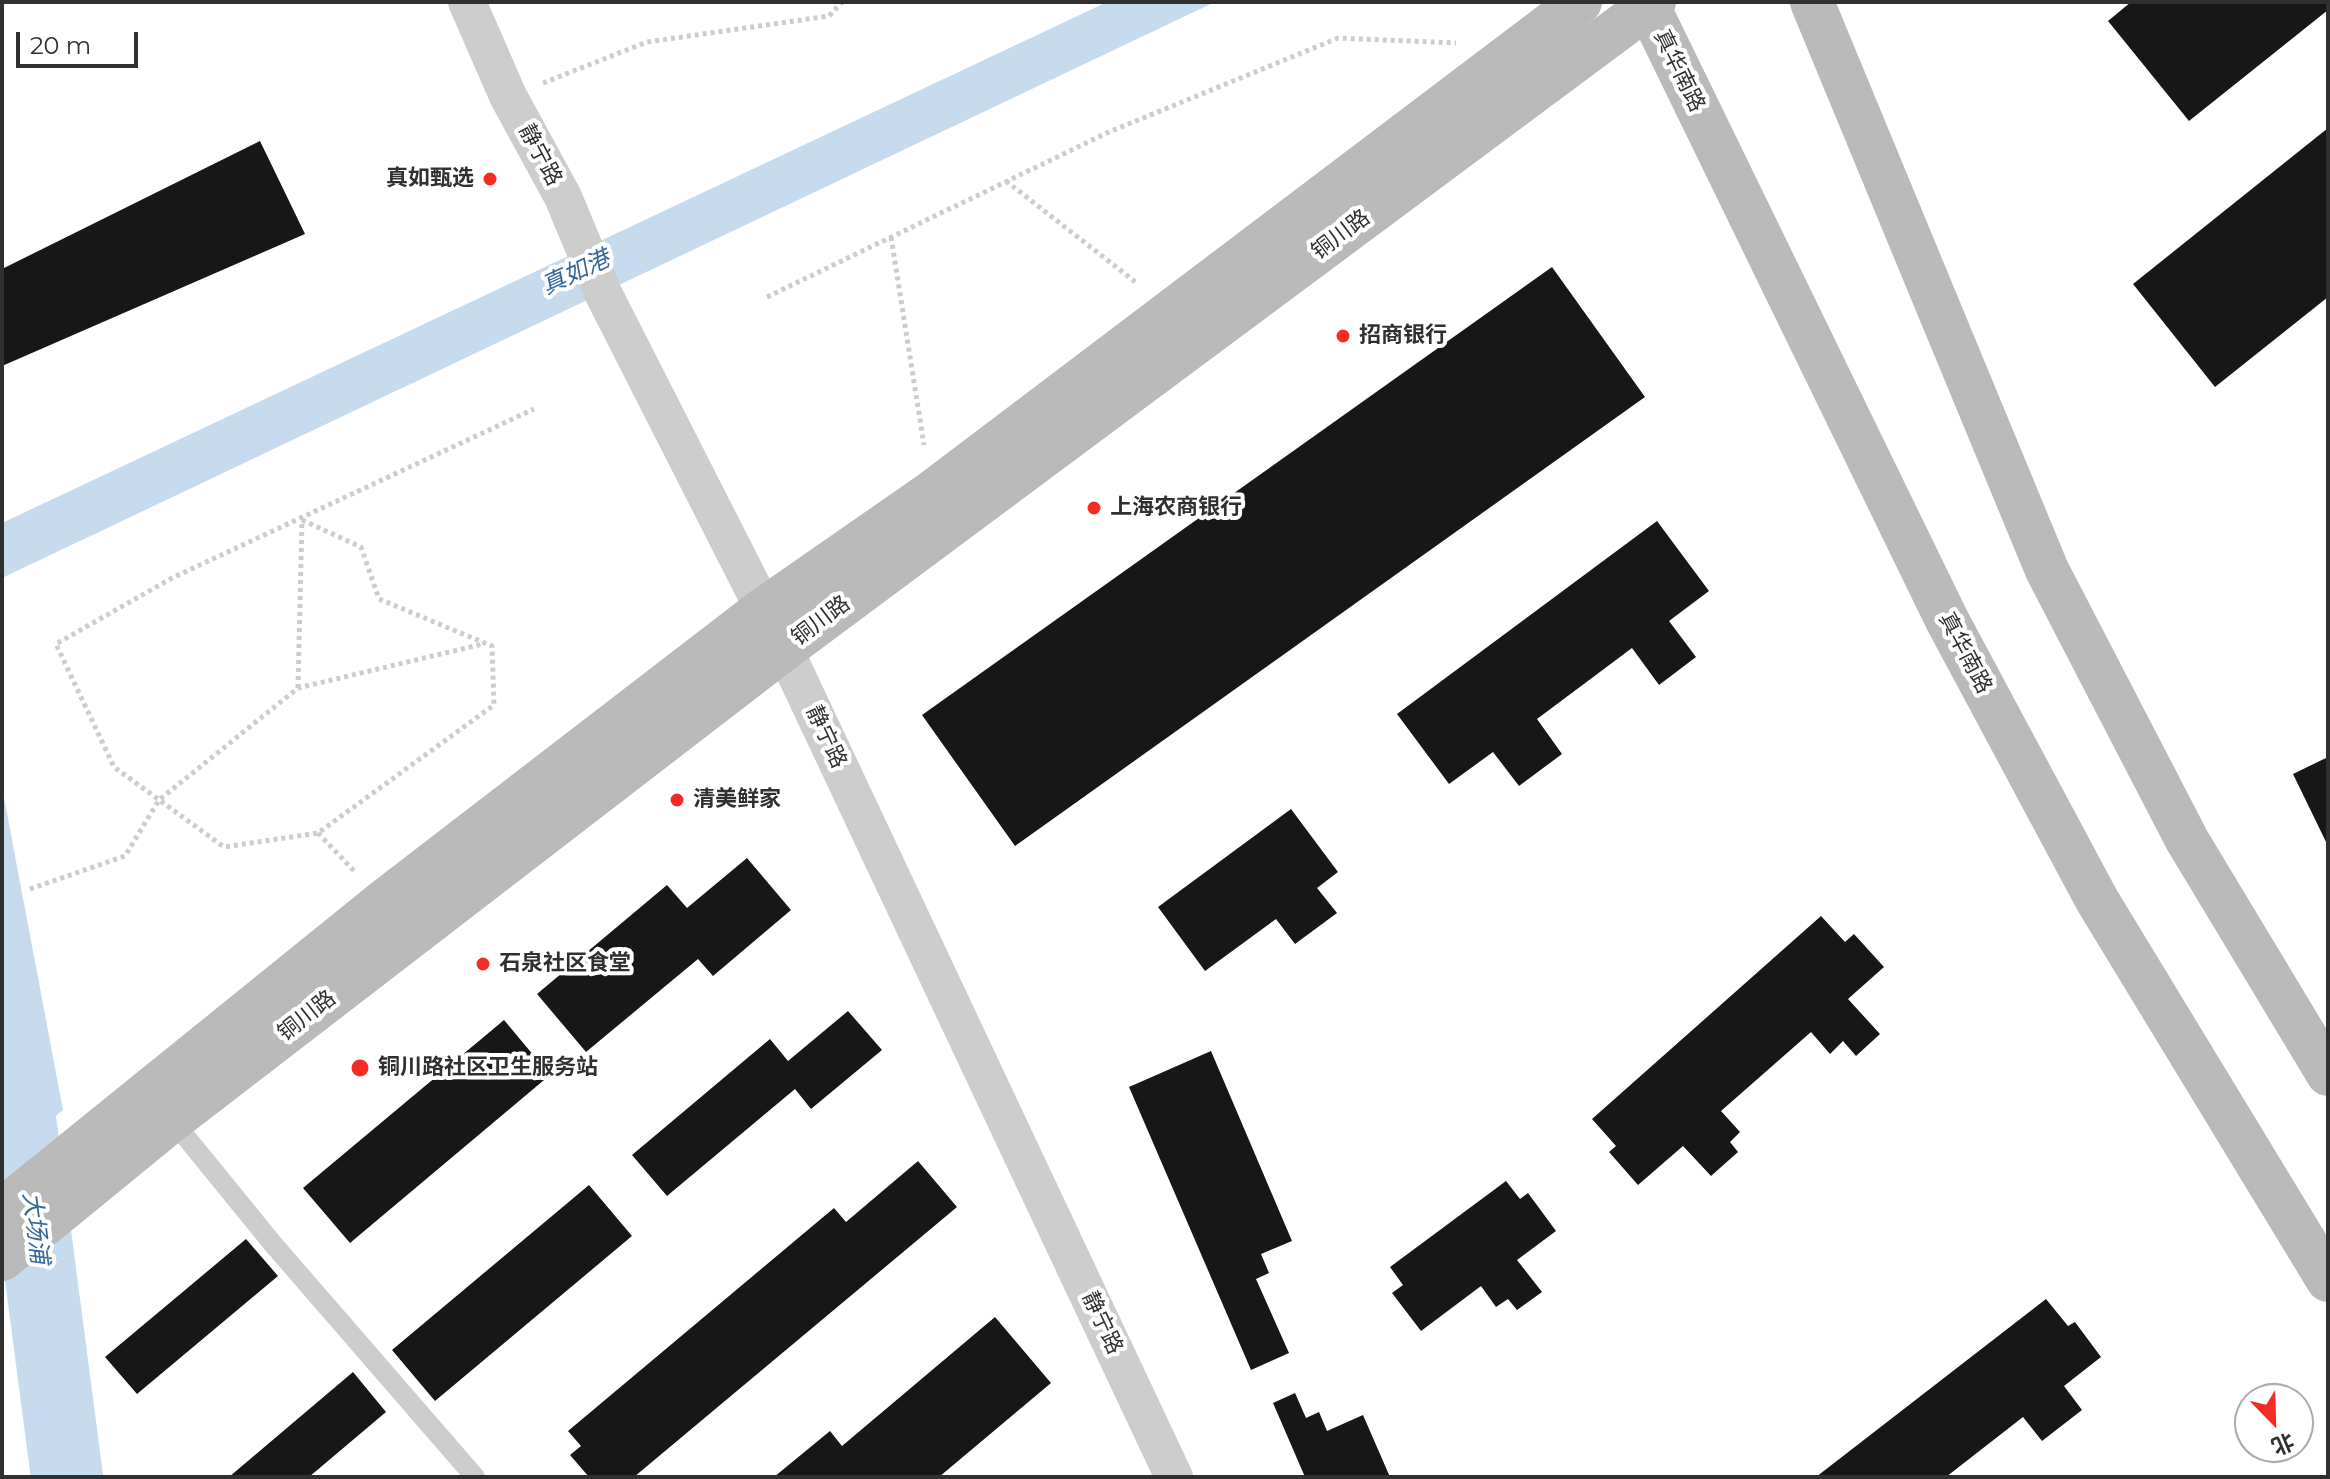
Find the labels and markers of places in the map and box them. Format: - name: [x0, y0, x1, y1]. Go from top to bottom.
- place label: 真如甄选: [386, 166, 474, 192]
- marker: 真如甄选: [481, 170, 499, 188]
- place label: 招商银行: [1359, 323, 1447, 349]
- marker: 招商银行: [1334, 327, 1352, 345]
- place label: 上海农商银行: [1110, 495, 1242, 521]
- marker: 上海农商银行: [1085, 499, 1103, 517]
- place label: 清美鲜家: [693, 787, 781, 813]
- marker: 清美鲜家: [668, 791, 686, 809]
- place label: 石泉社区食堂: [499, 951, 631, 977]
- marker: 石泉社区食堂: [474, 955, 492, 973]
- place label: 铜川路社区卫生服务站: [378, 1055, 598, 1081]
- marker: 铜川路社区卫生服务站: [349, 1057, 371, 1079]

